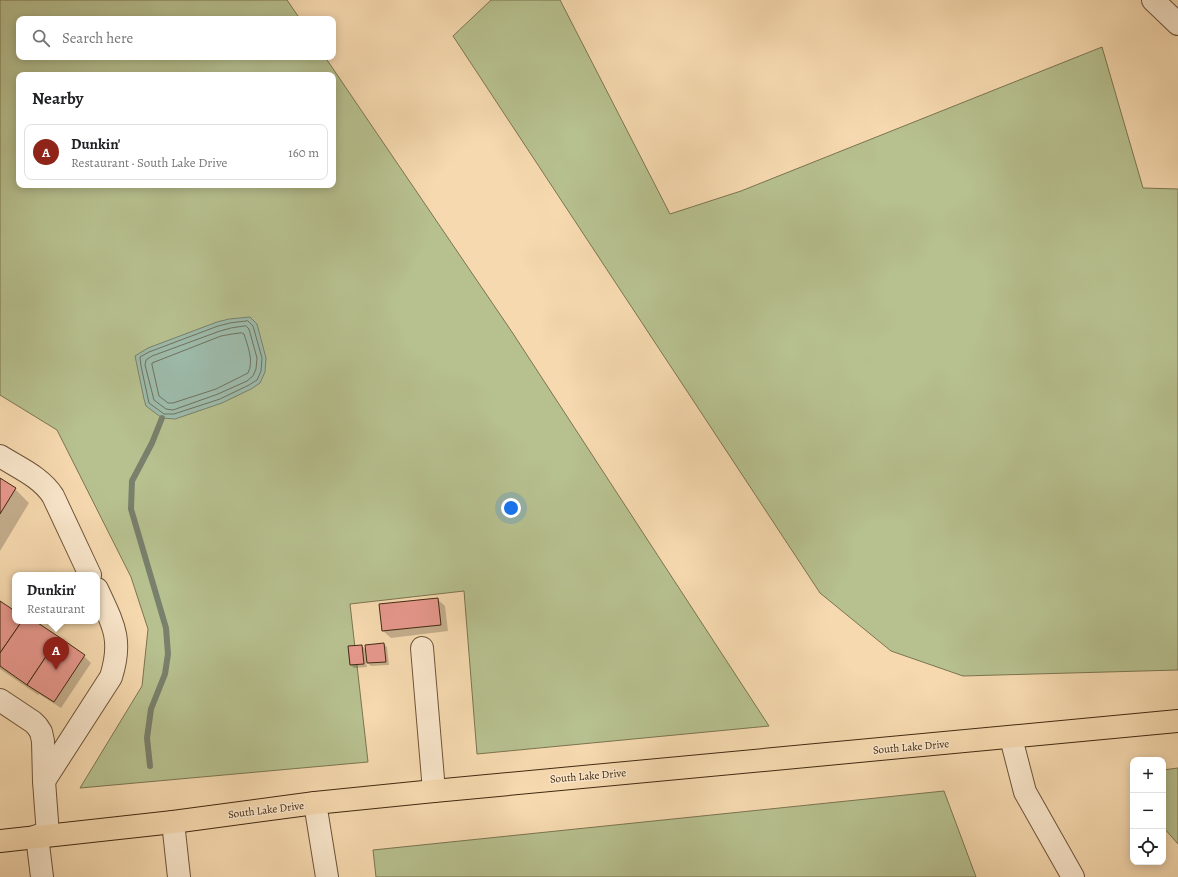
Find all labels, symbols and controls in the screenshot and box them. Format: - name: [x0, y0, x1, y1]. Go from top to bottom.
- search box: [16, 16, 336, 60]
- icon: search: [30, 27, 52, 49]
- text: Search here: [62, 28, 133, 48]
- text: Nearby: [32, 87, 83, 110]
- text: Dunkin': [71, 134, 120, 154]
- text: A: [42, 144, 50, 161]
- text: 160 m: [288, 144, 319, 161]
- text: Restaurant · South Lake Drive: [71, 154, 227, 171]
- your location: [501, 498, 521, 518]
- popup: [12, 572, 100, 624]
- text: Dunkin': [27, 580, 76, 600]
- text: Restaurant: [27, 600, 85, 617]
- pin: A: [43, 637, 69, 670]
- street label: South Lake Drive: [872, 736, 950, 758]
- map controls: [1130, 757, 1166, 865]
- button: +: [1130, 757, 1166, 793]
- street label: South Lake Drive: [549, 765, 627, 787]
- button: −: [1130, 793, 1166, 829]
- street label: South Lake Drive: [227, 798, 305, 822]
- button: locate: [1130, 829, 1166, 865]

